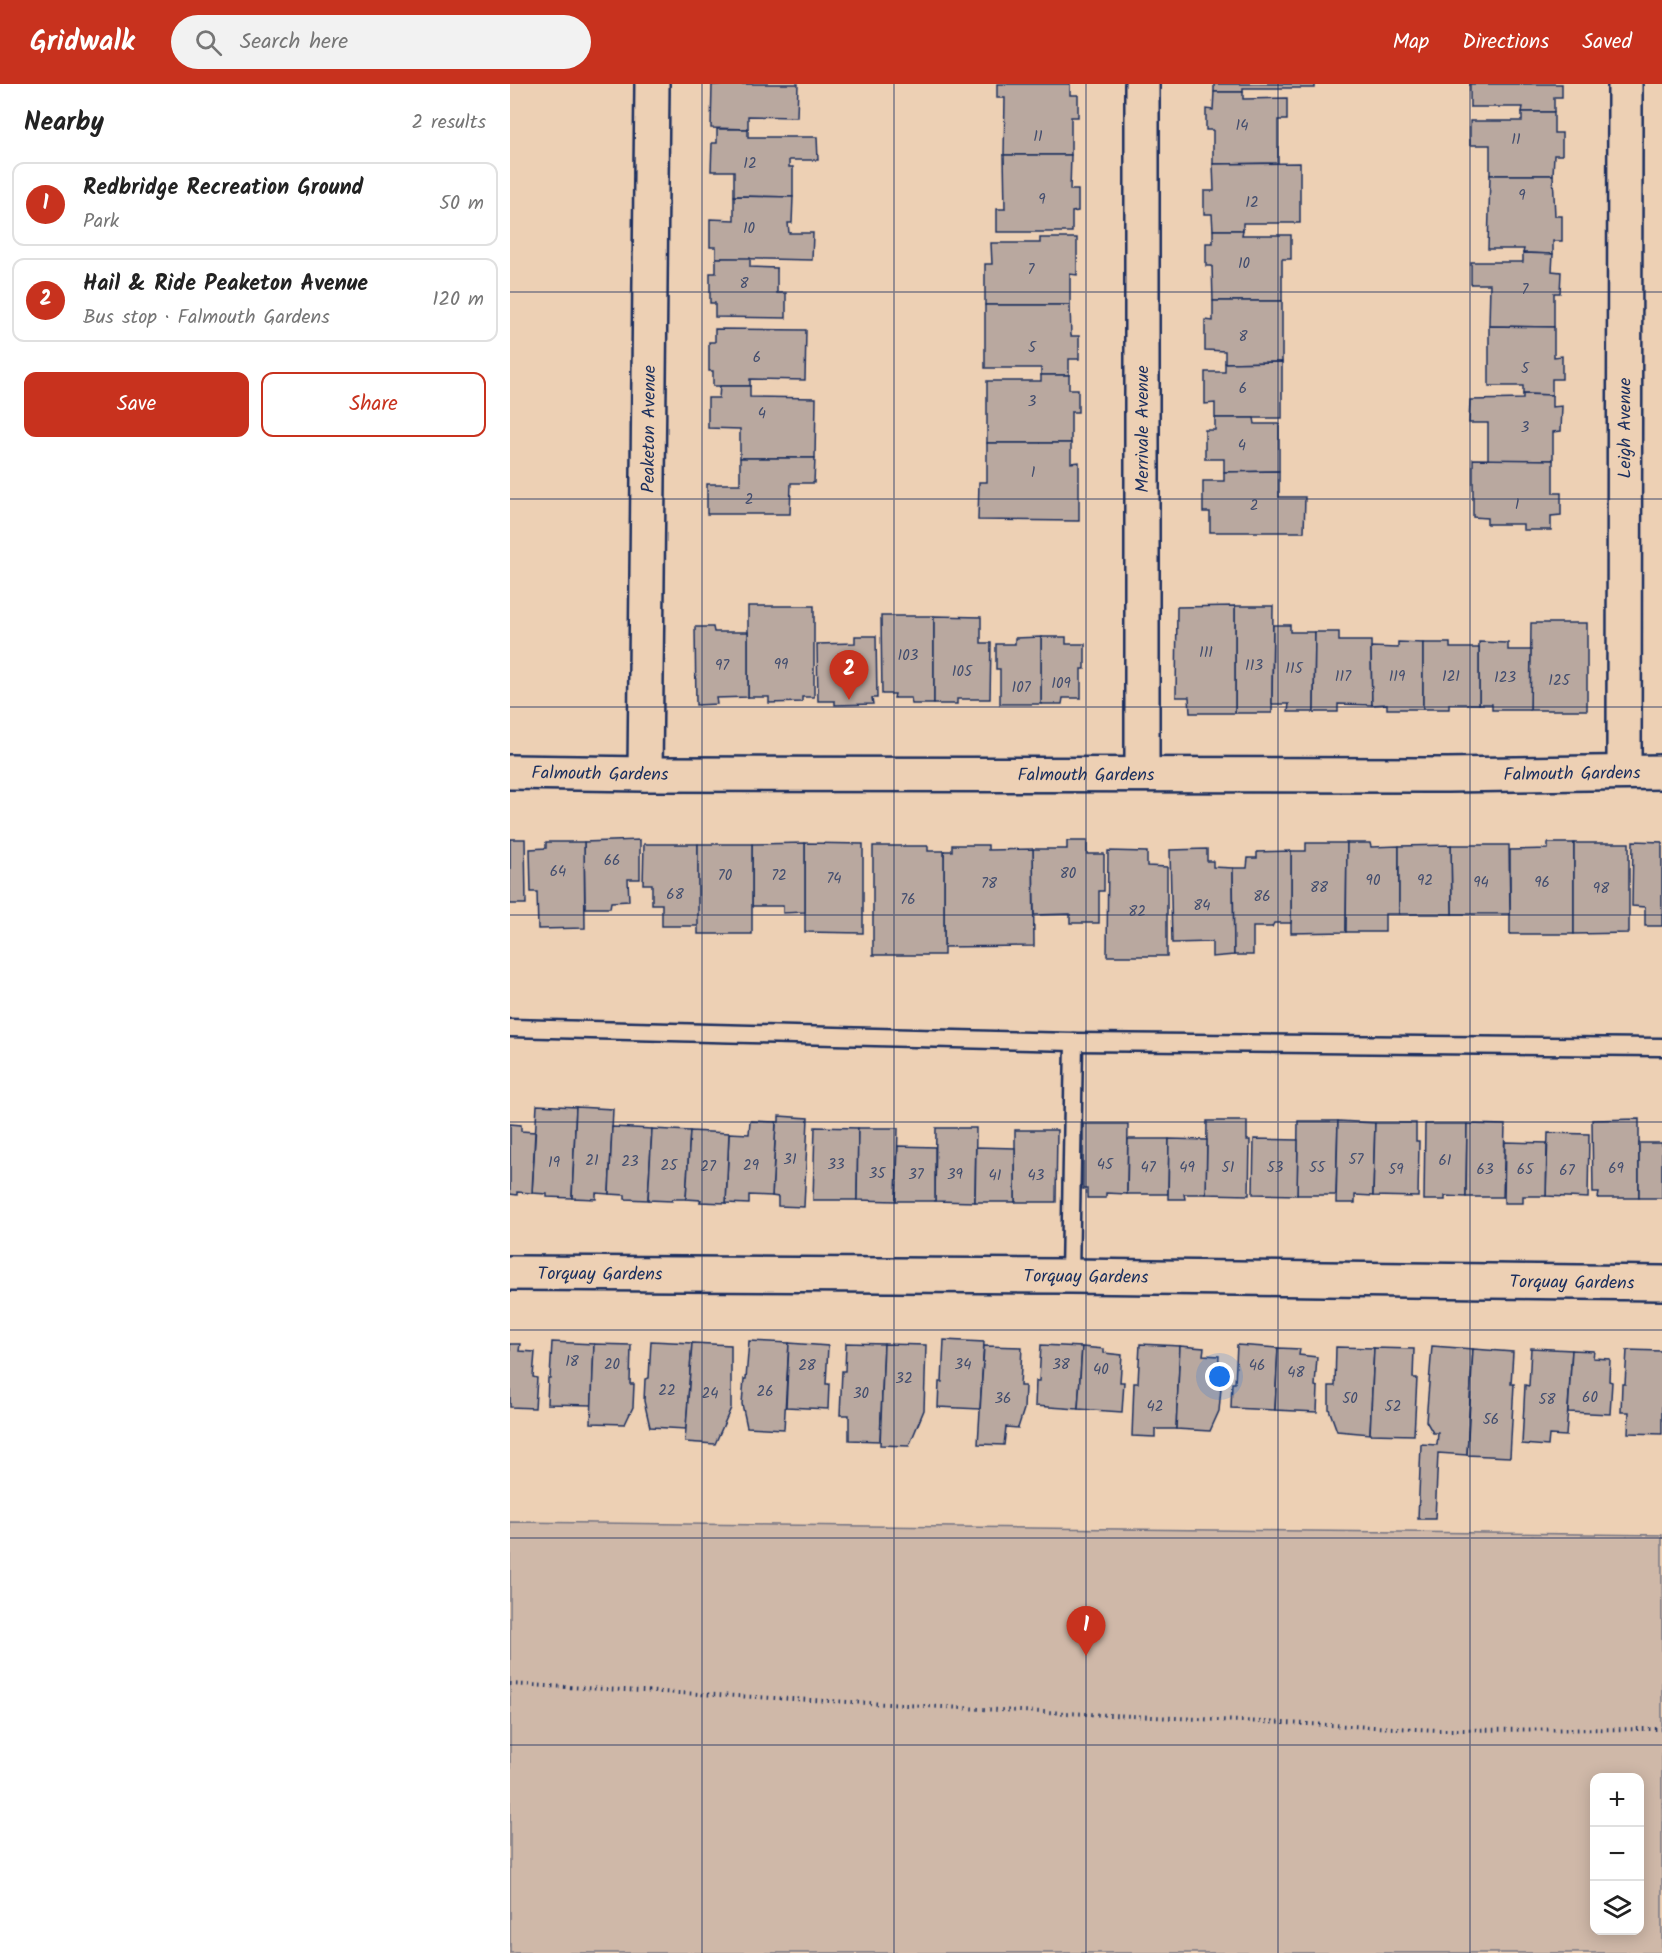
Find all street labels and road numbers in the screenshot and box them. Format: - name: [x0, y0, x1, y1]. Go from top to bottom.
- street label: Peaketon Avenue: [635, 365, 665, 493]
- street label: Merrivale Avenue: [1129, 365, 1158, 493]
- street label: Leigh Avenue: [1611, 378, 1641, 478]
- street label: Falmouth Gardens: [531, 759, 669, 790]
- street label: Falmouth Gardens: [1503, 759, 1641, 790]
- street label: Falmouth Gardens: [1017, 761, 1155, 791]
- street label: Torquay Gardens: [537, 1260, 663, 1290]
- street label: Torquay Gardens: [1023, 1263, 1149, 1293]
- street label: Torquay Gardens: [1509, 1268, 1635, 1299]

